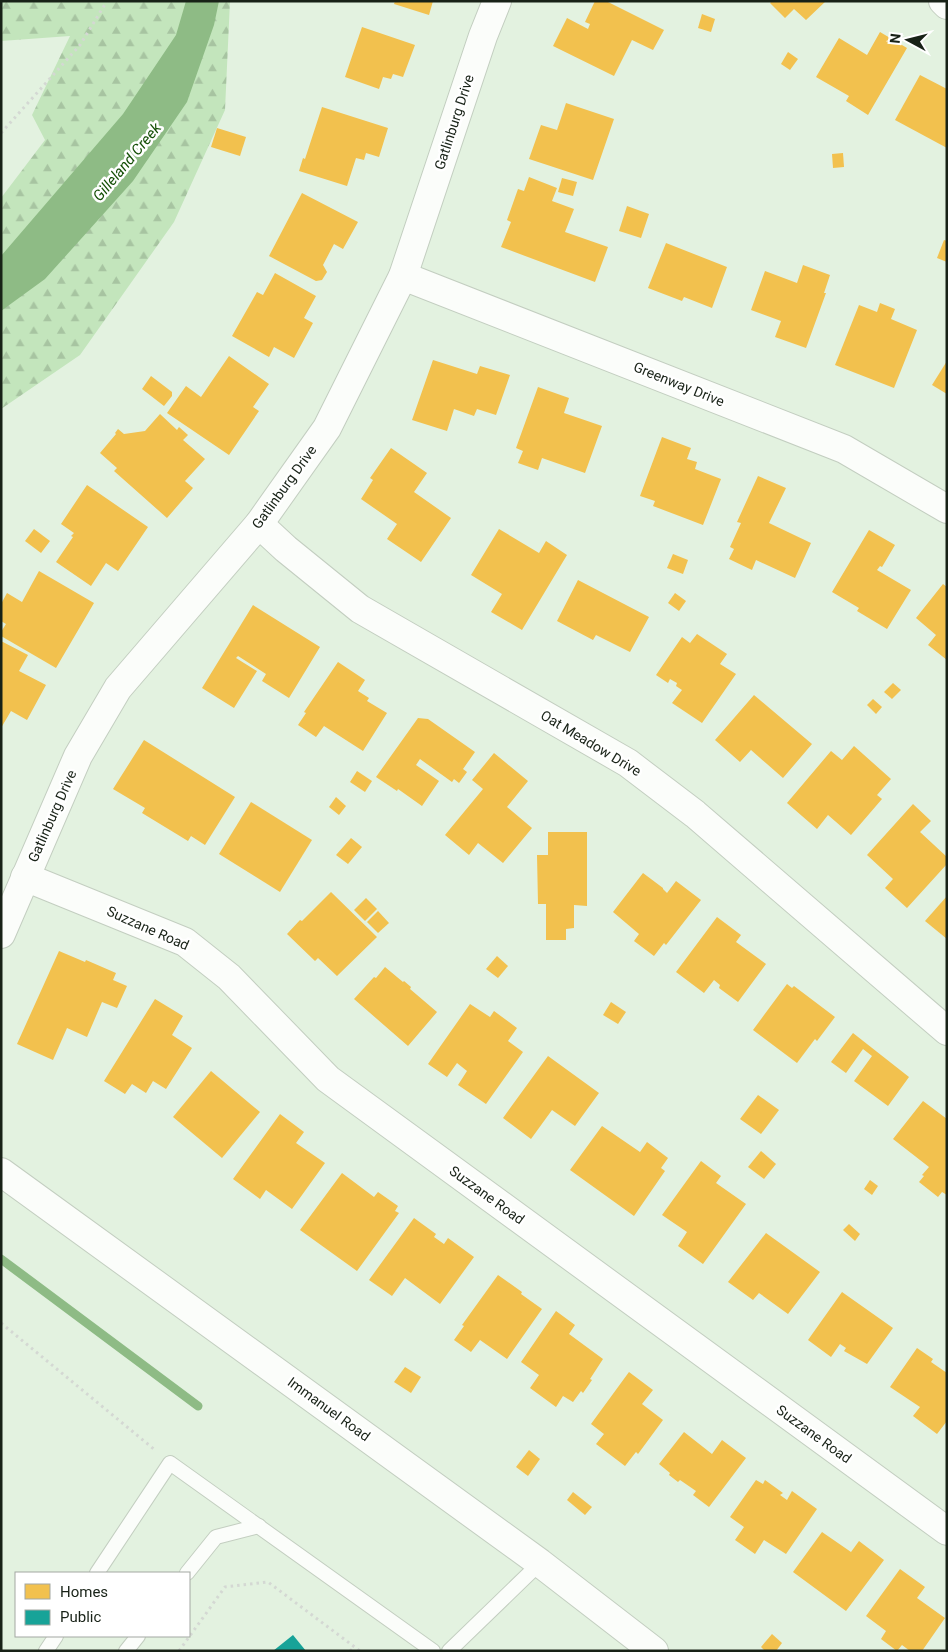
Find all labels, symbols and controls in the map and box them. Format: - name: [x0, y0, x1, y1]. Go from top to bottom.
- north arrow: [883, 15, 933, 65]
- text: N: [887, 33, 904, 44]
- street label: Gatlinburg Drive: [431, 72, 477, 172]
- water label: Gilleland Creek: [89, 119, 165, 205]
- street label: Greenway Drive: [631, 359, 727, 409]
- street label: Gatlinburg Drive: [248, 442, 320, 532]
- street label: Oat Meadow Drive: [538, 707, 644, 779]
- street label: Gatlinburg Drive: [25, 767, 79, 865]
- street label: Suzzane Road: [104, 903, 192, 953]
- street label: Suzzane Road: [447, 1163, 527, 1227]
- street label: Immanuel Road: [285, 1374, 373, 1444]
- street label: Suzzane Road: [774, 1402, 854, 1466]
- legend: [15, 1572, 190, 1637]
- text: Homes: [60, 1583, 108, 1601]
- text: Public: [60, 1608, 101, 1626]

